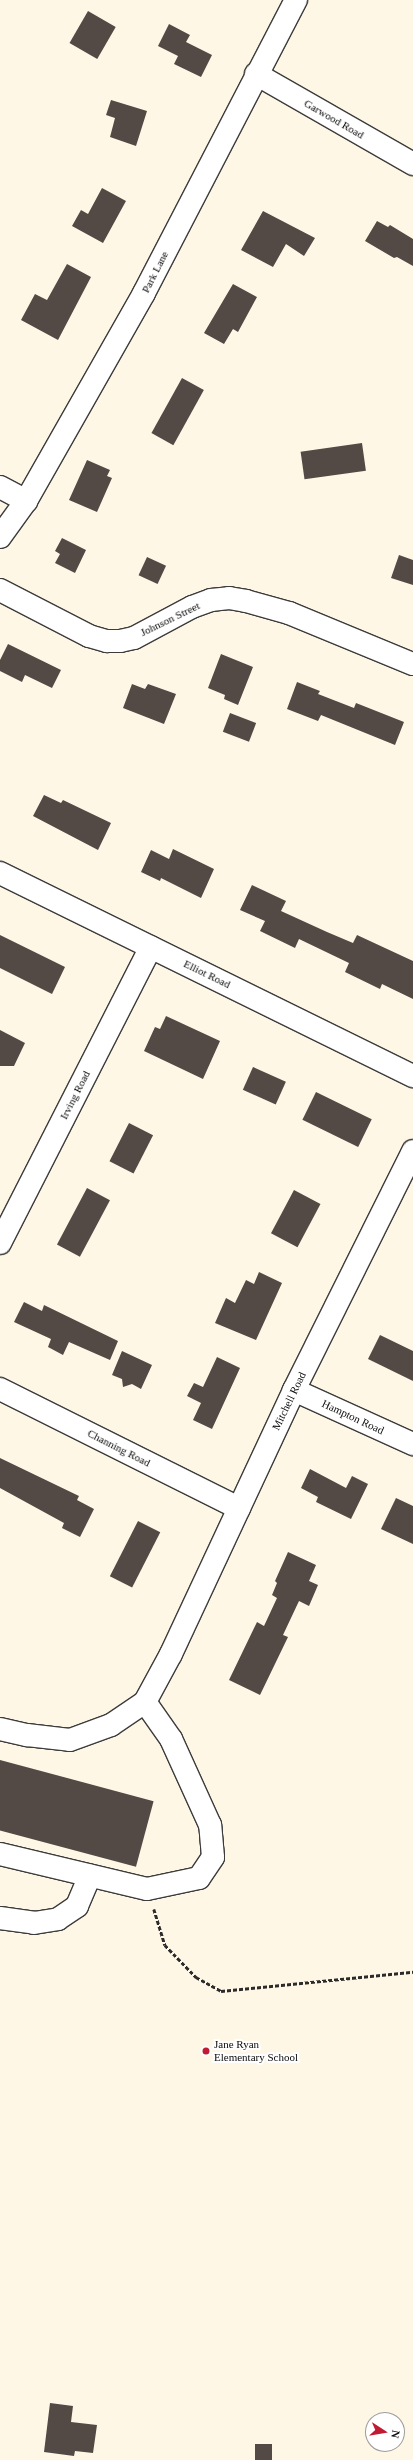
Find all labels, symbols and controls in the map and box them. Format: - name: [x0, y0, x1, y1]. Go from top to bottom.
- street label: Garwood Road: [302, 97, 366, 141]
- street label: Park Lane: [139, 249, 171, 295]
- street label: Johnson Street: [138, 599, 202, 639]
- street label: Elliot Road: [181, 957, 233, 991]
- street label: Irving Road: [57, 1068, 93, 1122]
- street label: Mitchell Road: [269, 1370, 309, 1432]
- street label: Hampton Road: [320, 1397, 386, 1437]
- street label: Channing Road: [85, 1427, 153, 1469]
- place label: Jane Ryan Elementary School: [214, 2038, 298, 2064]
- marker: Jane Ryan Elementary School: [201, 2046, 211, 2056]
- north arrow: [365, 2412, 405, 2452]
- text: N: [389, 2429, 402, 2439]

